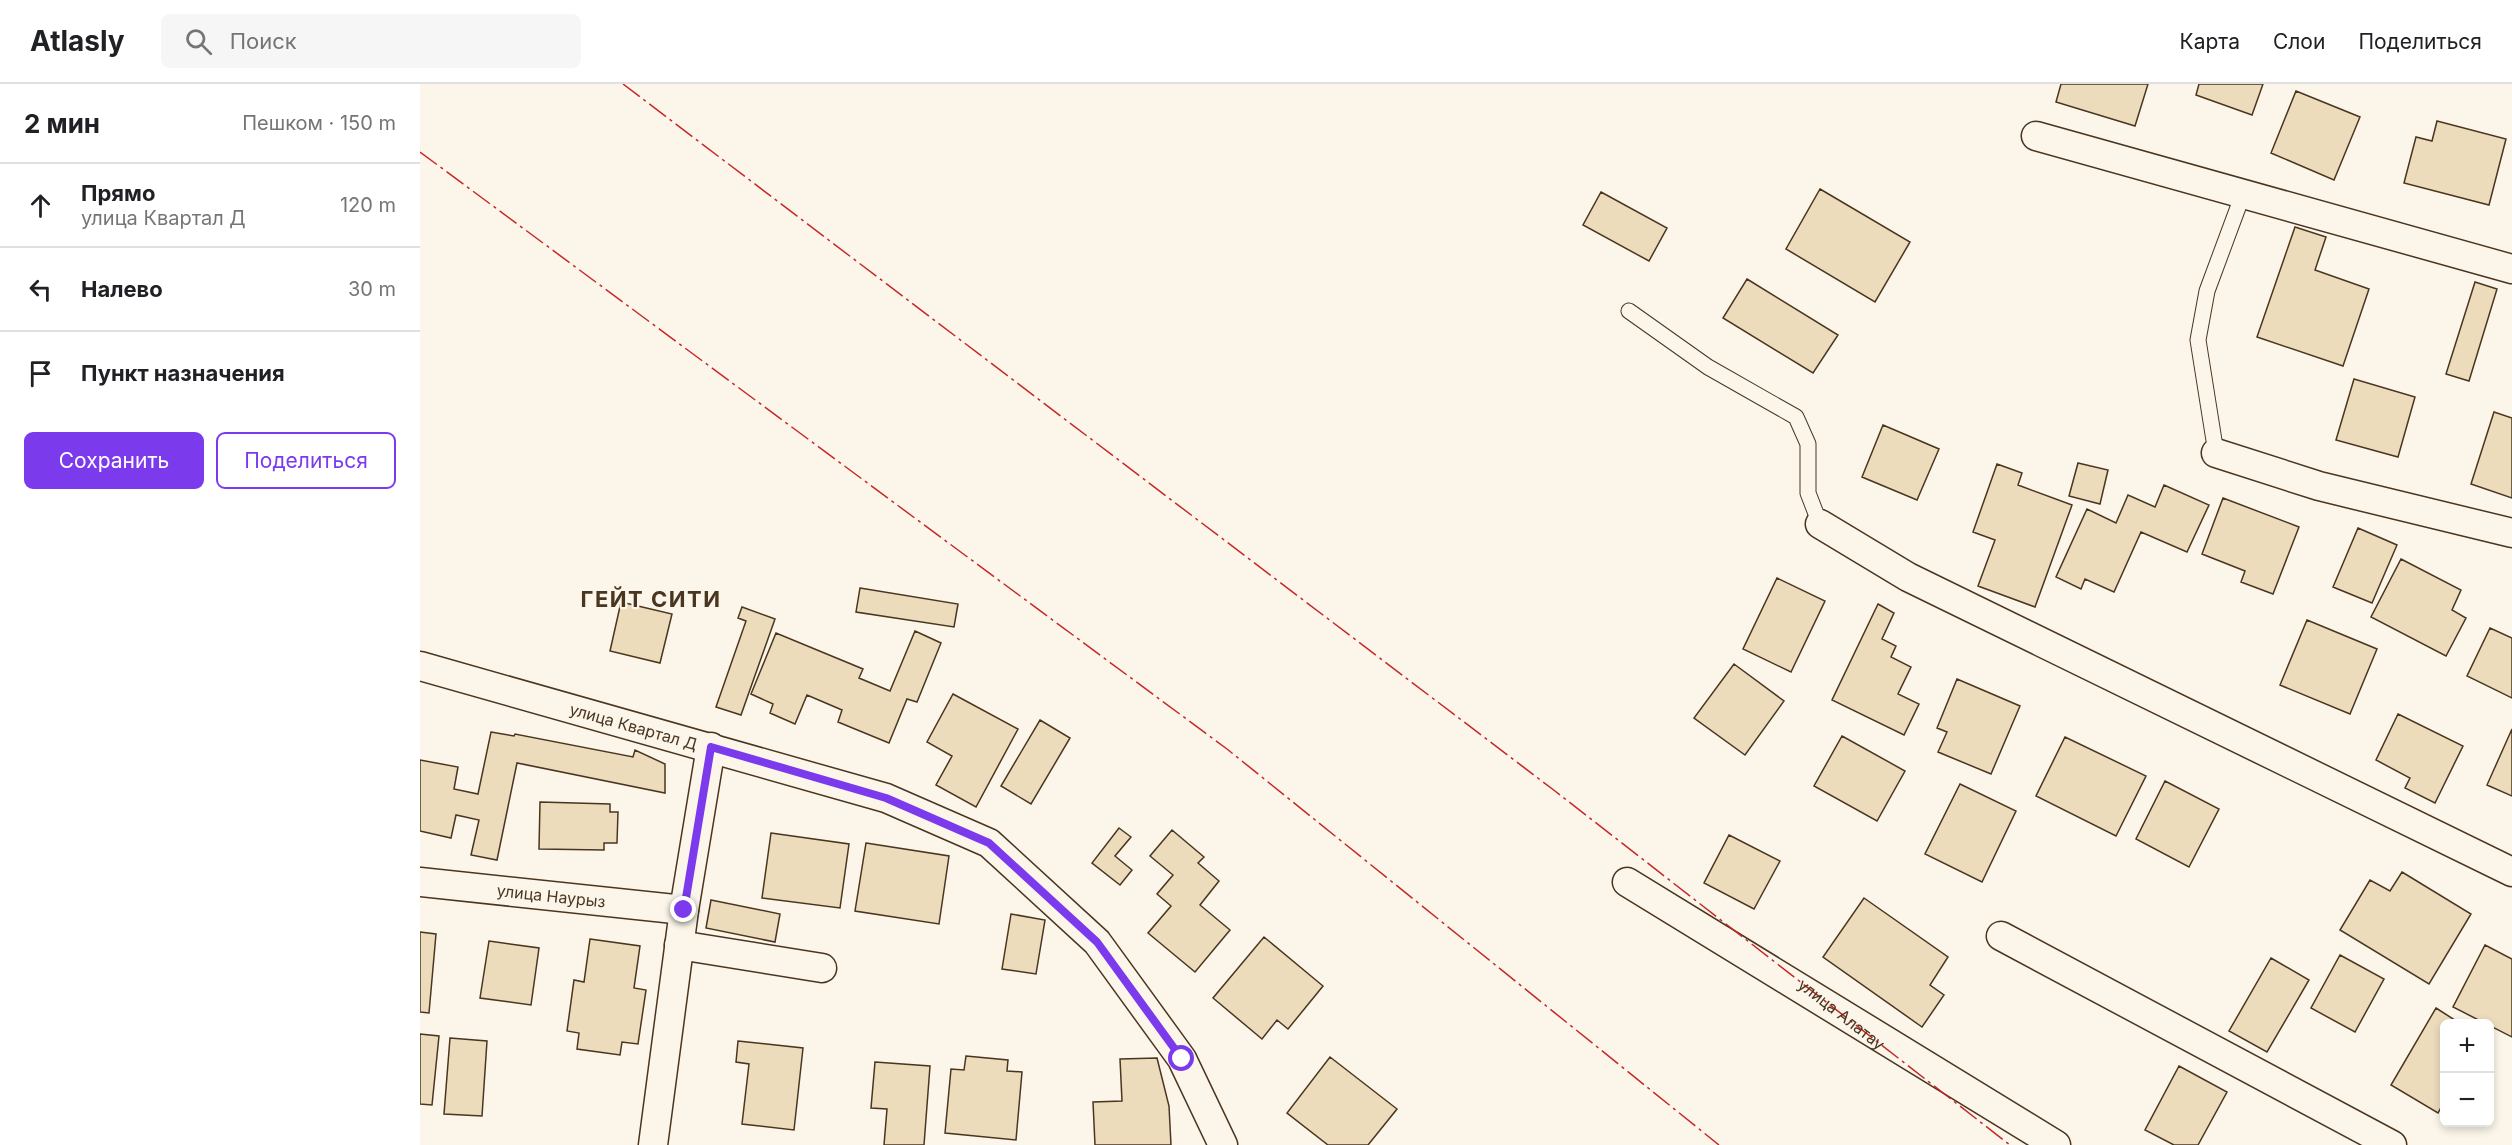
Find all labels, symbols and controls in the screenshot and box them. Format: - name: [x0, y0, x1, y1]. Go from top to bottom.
- search box: [161, 14, 581, 68]
- text: Atlasly: [30, 24, 125, 58]
- icon: search: [182, 25, 215, 58]
- text: Поиск: [230, 28, 297, 54]
- text: Карта: [2180, 29, 2240, 54]
- text: Слои: [2273, 29, 2325, 54]
- text: Поделиться: [2358, 29, 2482, 54]
- text: 2 мин: [24, 108, 100, 139]
- text: Пешком · 150 m: [242, 111, 396, 135]
- text: Прямо: [81, 180, 155, 206]
- icon: ahead: [24, 189, 57, 222]
- text: 120 m: [340, 193, 396, 217]
- text: улица Квартал Д: [81, 206, 246, 230]
- icon: left: [24, 273, 57, 306]
- text: Налево: [81, 276, 163, 302]
- text: 30 m: [348, 277, 396, 301]
- icon: arrive: [24, 357, 57, 390]
- text: Пункт назначения: [81, 360, 285, 386]
- button: Сохранить: [24, 432, 204, 489]
- button: Поделиться: [216, 432, 396, 489]
- district label: ГЕЙТ СИТИ: [581, 586, 721, 612]
- street label: улица Квартал Д: [567, 699, 700, 754]
- street label: улица Наурыз: [496, 880, 607, 912]
- route end: [670, 896, 696, 922]
- street label: улица Алатау: [1794, 974, 1889, 1054]
- map controls: [2440, 1019, 2494, 1127]
- button: +: [2440, 1019, 2494, 1073]
- route start: [1168, 1045, 1194, 1071]
- button: −: [2440, 1073, 2494, 1127]

